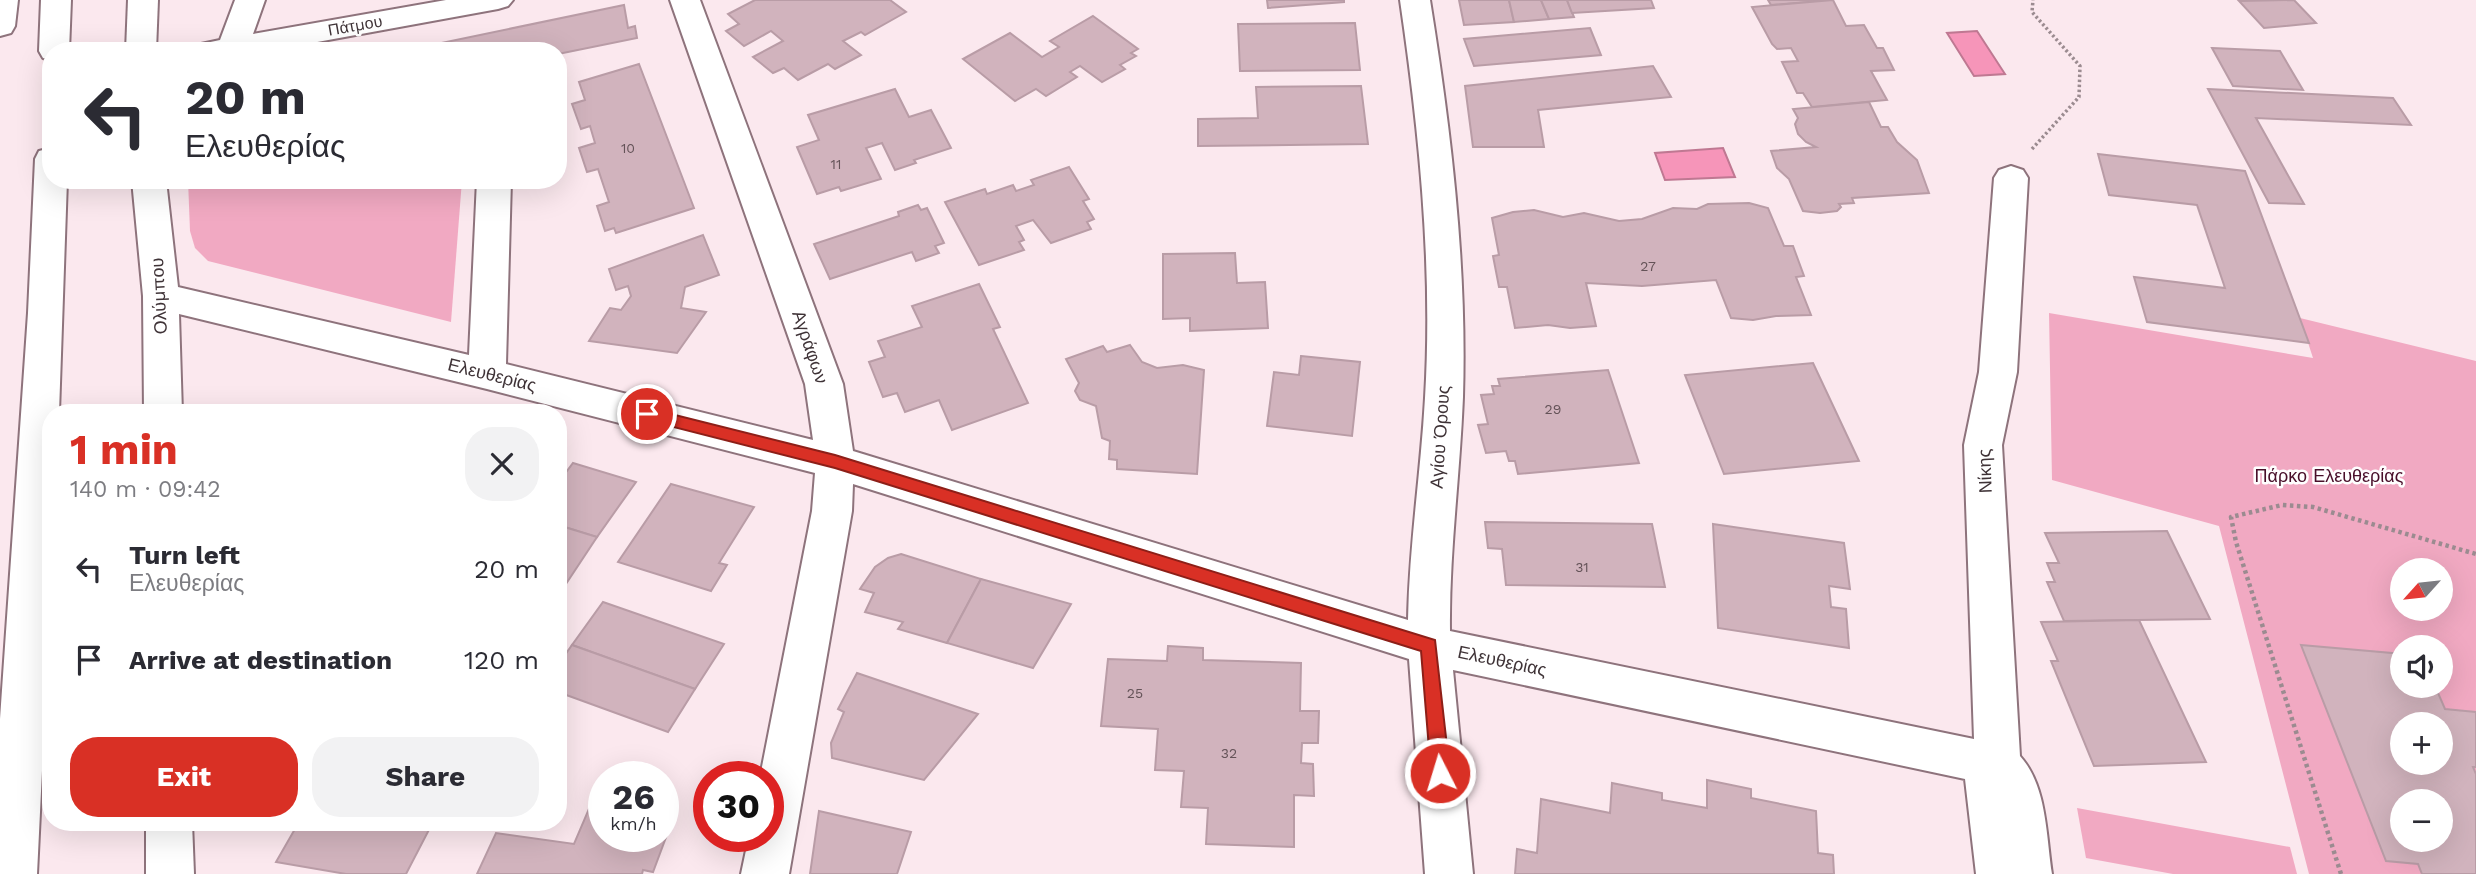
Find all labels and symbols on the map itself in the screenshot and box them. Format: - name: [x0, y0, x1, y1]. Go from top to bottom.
- street label: Πάτμου: [326, 11, 384, 40]
- house number: 10: [621, 140, 635, 156]
- house number: 11: [831, 156, 841, 172]
- street label: Ολύμπου: [146, 257, 171, 335]
- house number: 27: [1640, 258, 1656, 274]
- street label: Αγράφων: [788, 307, 833, 386]
- street label: Ελευθερίας: [446, 353, 539, 396]
- pin: [617, 384, 677, 444]
- street label: Αγίου Όρους: [1425, 384, 1454, 489]
- house number: 29: [1545, 401, 1561, 417]
- street label: Νίκης: [1973, 448, 1996, 494]
- park label: Πάρκο Ελευθερίας: [2255, 465, 2404, 486]
- north arrow: [2390, 558, 2454, 621]
- house number: 31: [1575, 559, 1589, 575]
- street label: Ελευθερίας: [1456, 641, 1549, 680]
- house number: 25: [1127, 685, 1143, 701]
- position arrow: [1403, 736, 1477, 810]
- house number: 32: [1221, 745, 1237, 761]
- speed limit sign: 30: [693, 761, 784, 852]

